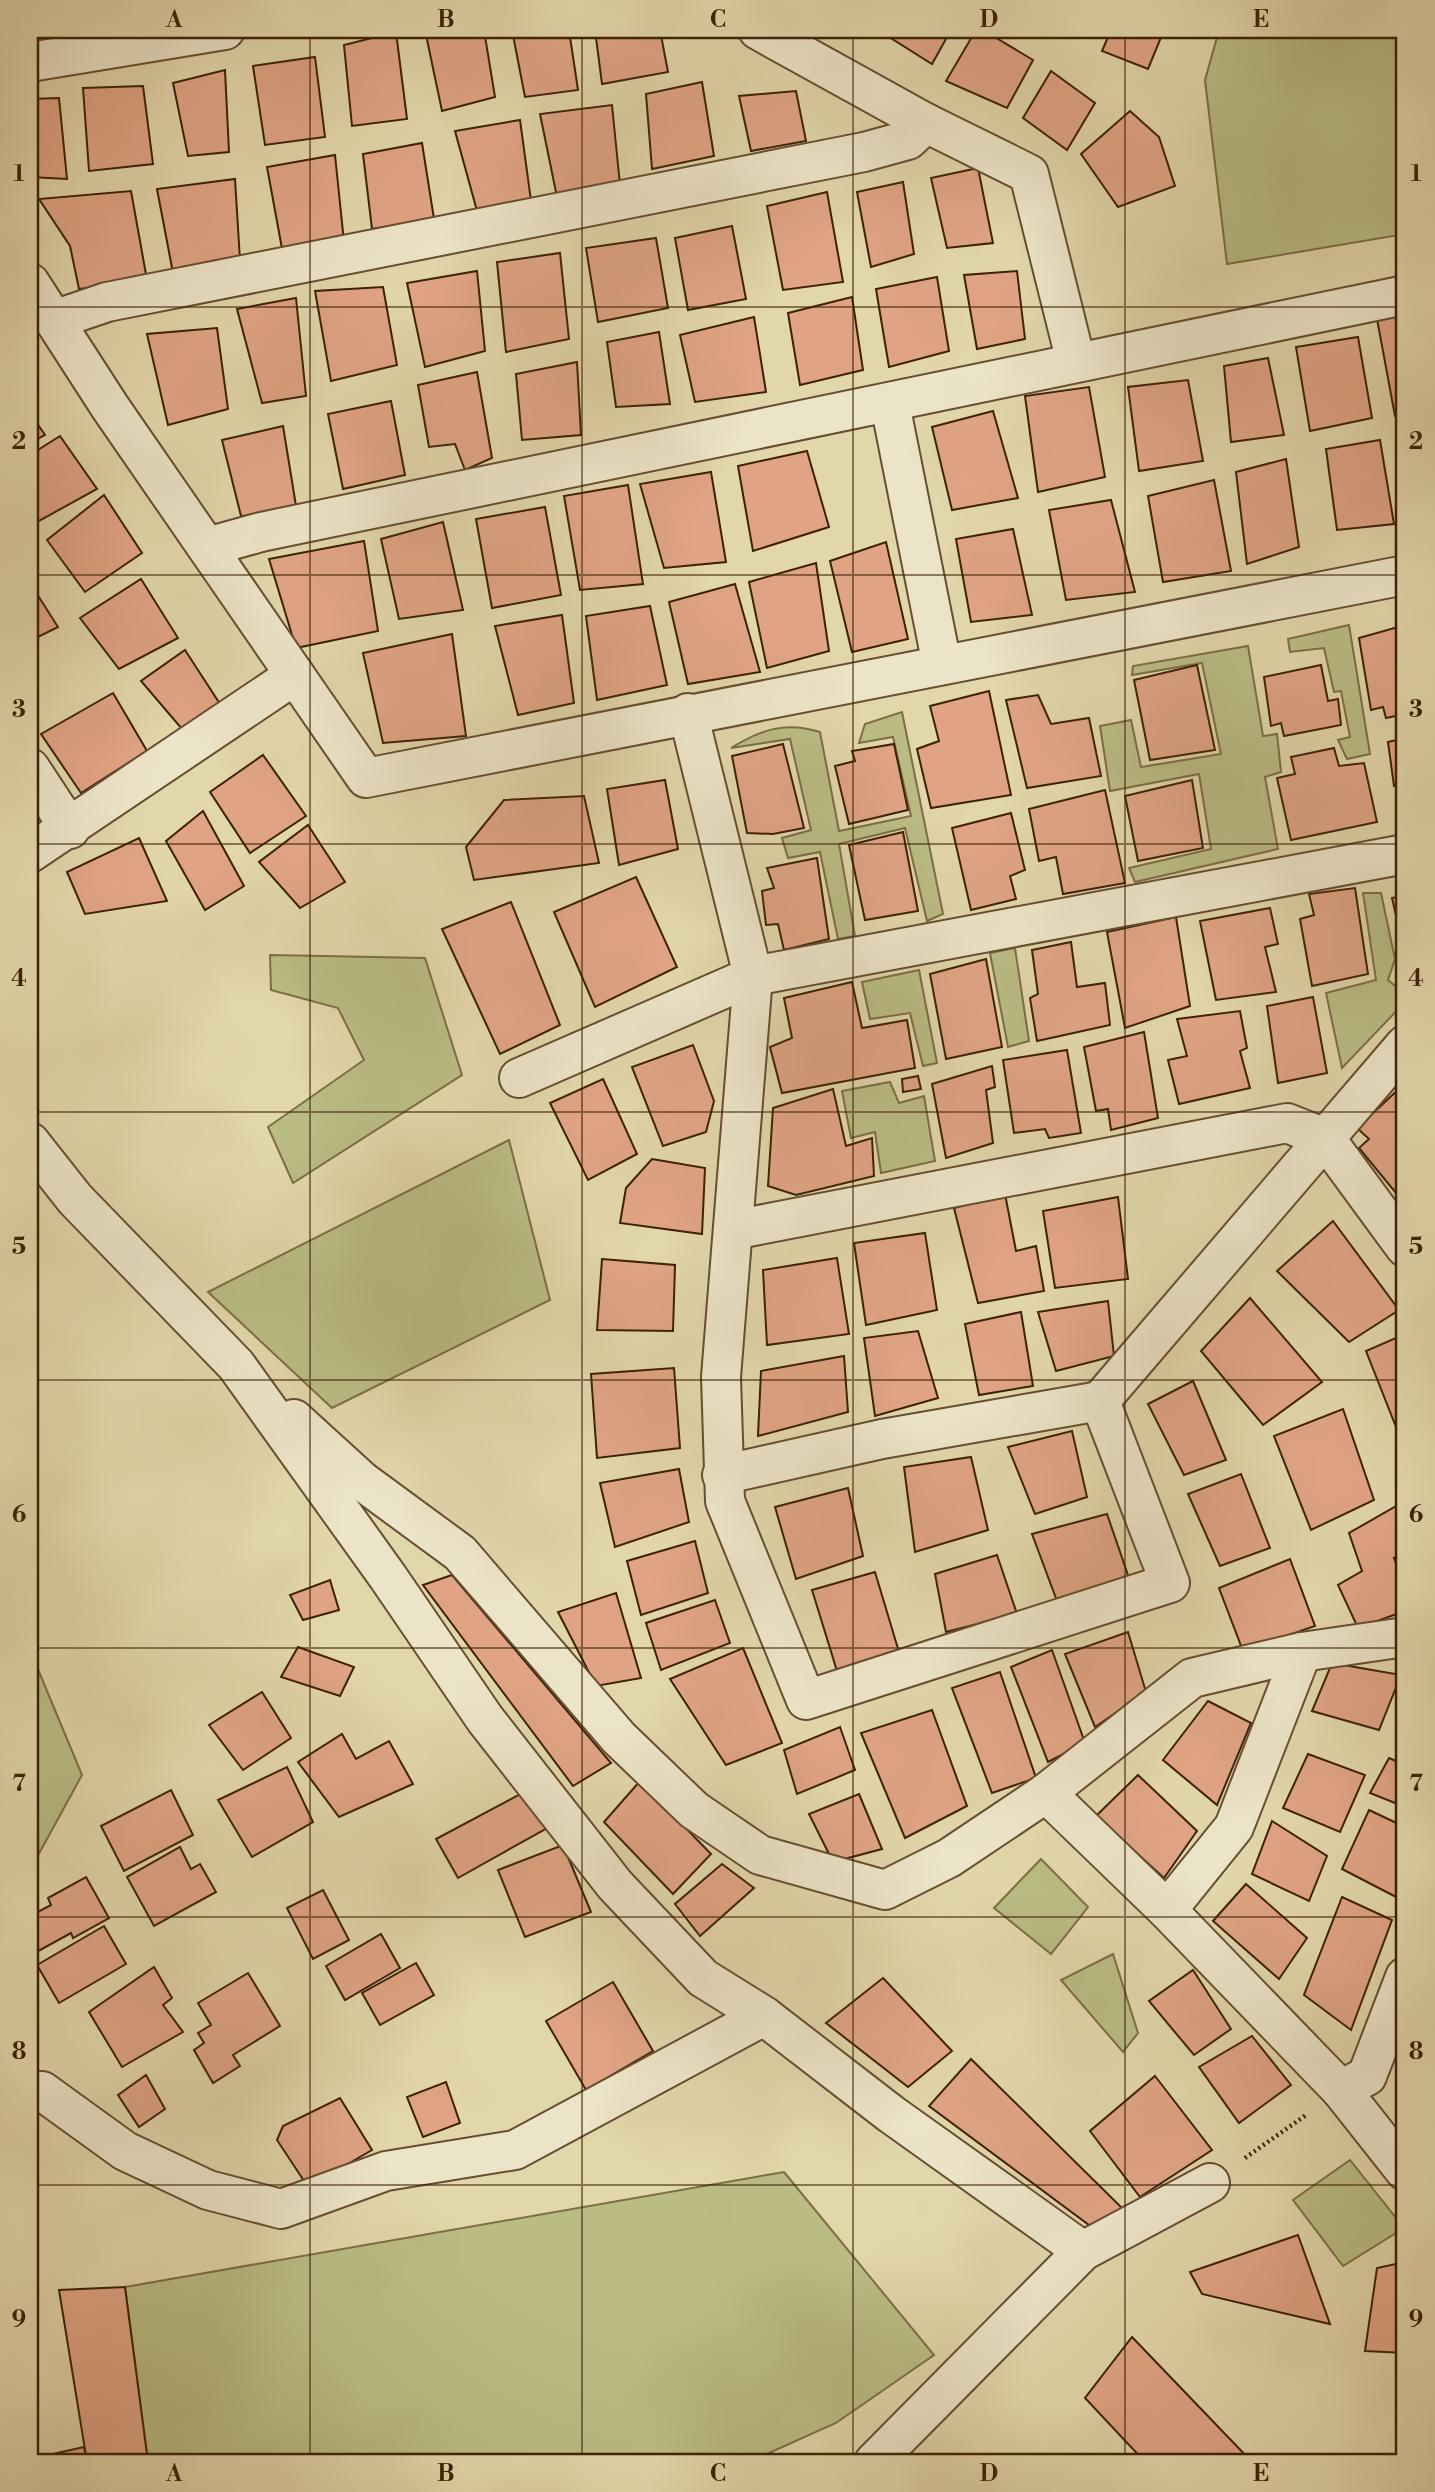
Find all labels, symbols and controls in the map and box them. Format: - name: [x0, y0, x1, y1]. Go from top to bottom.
- text: A: [165, 6, 183, 34]
- text: B: [437, 6, 455, 34]
- text: C: [710, 6, 726, 34]
- text: D: [980, 6, 998, 34]
- text: E: [1253, 6, 1269, 34]
- text: 1: [13, 160, 25, 188]
- text: 1: [1410, 160, 1422, 188]
- text: 2: [12, 428, 26, 456]
- text: 2: [1409, 428, 1423, 456]
- text: 3: [12, 696, 26, 724]
- text: 3: [1409, 696, 1423, 724]
- text: 4: [11, 965, 27, 993]
- text: 4: [1408, 965, 1424, 993]
- text: 5: [12, 1233, 26, 1261]
- text: 5: [1409, 1233, 1423, 1261]
- text: 6: [12, 1501, 26, 1529]
- text: 6: [1409, 1501, 1423, 1529]
- text: 7: [12, 1770, 26, 1798]
- text: 7: [1409, 1770, 1423, 1798]
- text: 8: [12, 2038, 26, 2066]
- text: 8: [1409, 2038, 1423, 2066]
- text: 9: [12, 2306, 26, 2334]
- text: 9: [1409, 2306, 1423, 2334]
- text: A: [165, 2460, 183, 2488]
- text: B: [437, 2460, 455, 2488]
- text: C: [710, 2460, 726, 2488]
- text: D: [980, 2460, 998, 2488]
- text: E: [1253, 2460, 1269, 2488]

